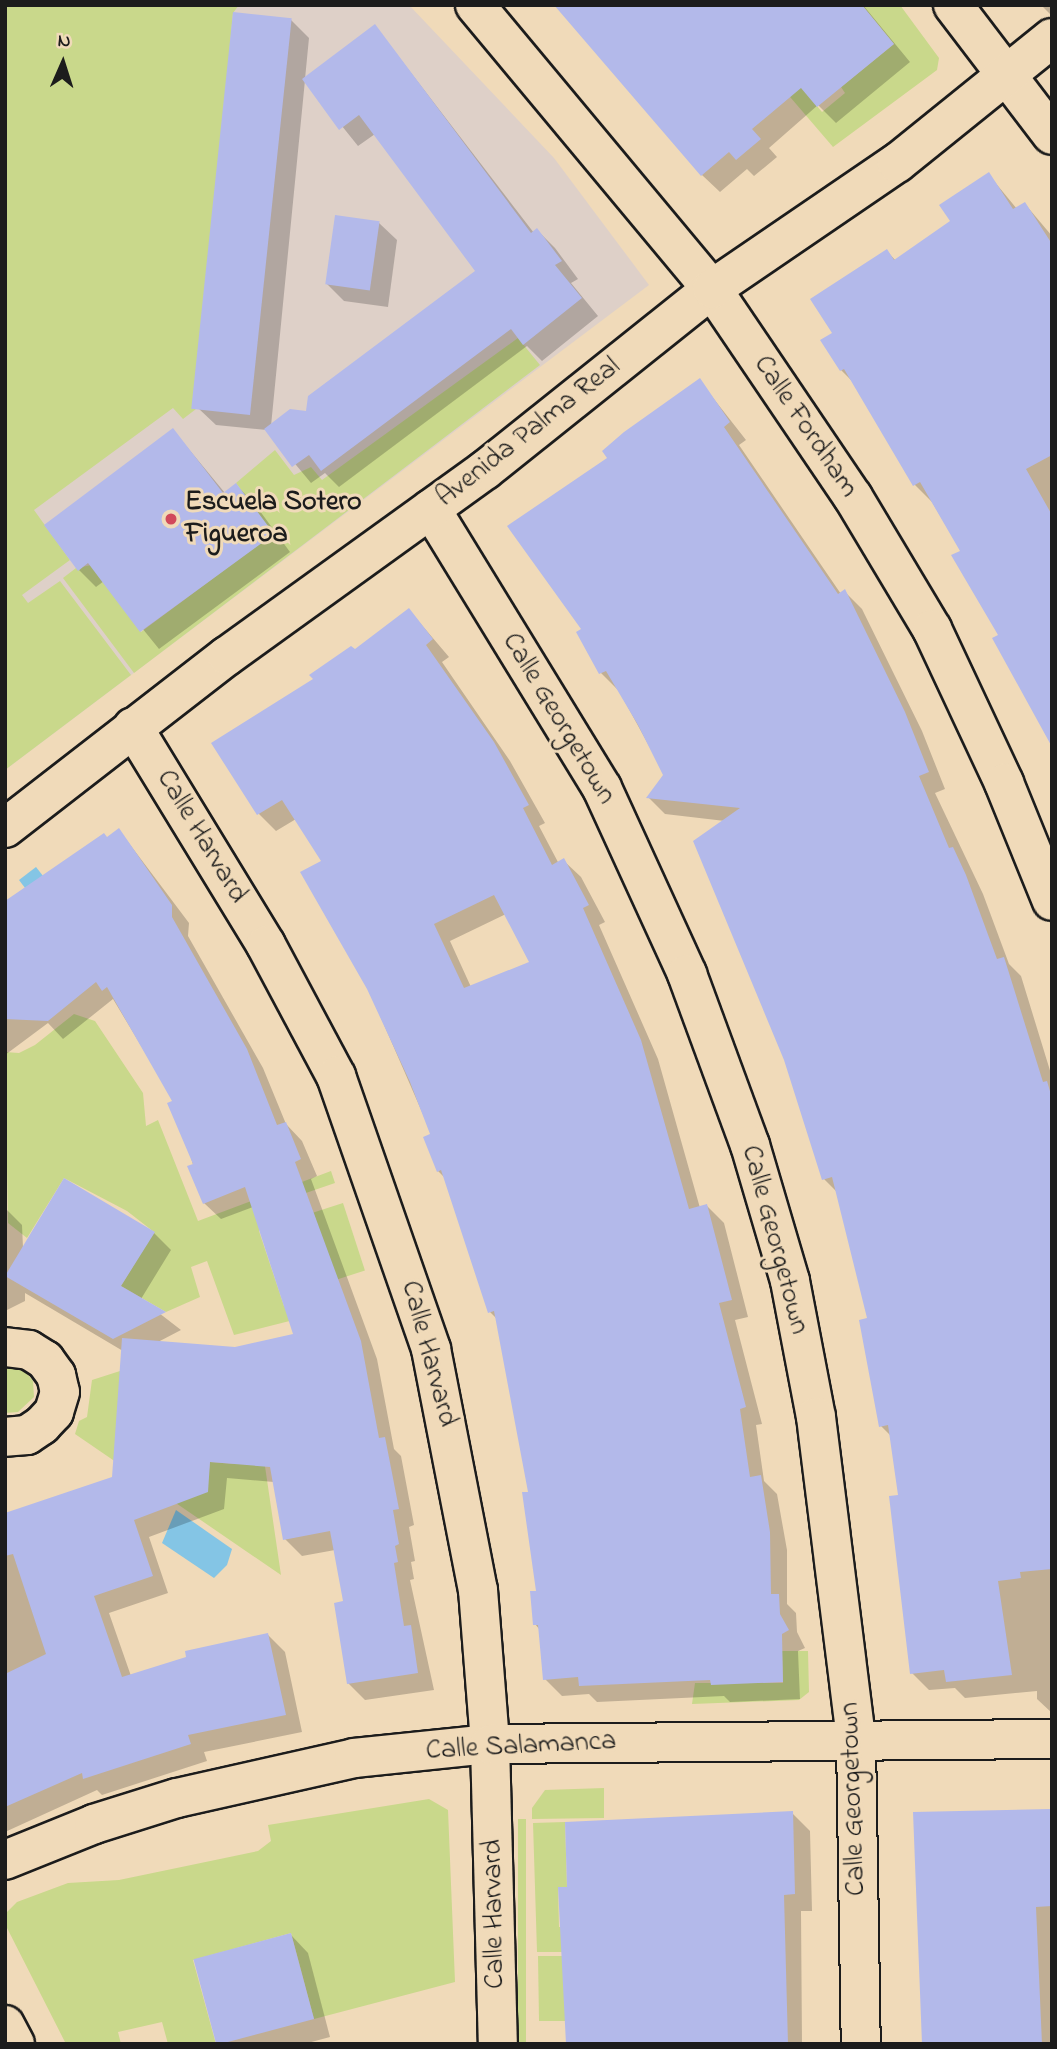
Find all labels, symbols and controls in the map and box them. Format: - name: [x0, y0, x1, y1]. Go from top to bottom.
- north arrow: [28, 28, 98, 98]
- text: N: [57, 28, 71, 55]
- street label: Calle Fordham: [745, 350, 865, 504]
- street label: Avenida Palma Real: [430, 351, 628, 515]
- place label: Escuela Sotero Figueroa: [185, 486, 362, 552]
- marker: Escuela Sotero Figueroa: [163, 511, 179, 527]
- street label: Calle Georgetown: [494, 627, 622, 811]
- street label: Calle Harvard: [148, 764, 254, 910]
- street label: Calle Georgetown: [733, 1142, 815, 1338]
- street label: Calle Harvard: [392, 1277, 464, 1431]
- street label: Calle Georgetown: [834, 1701, 874, 1897]
- street label: Calle Salamanca: [425, 1725, 617, 1769]
- street label: Calle Harvard: [477, 1839, 513, 1989]

